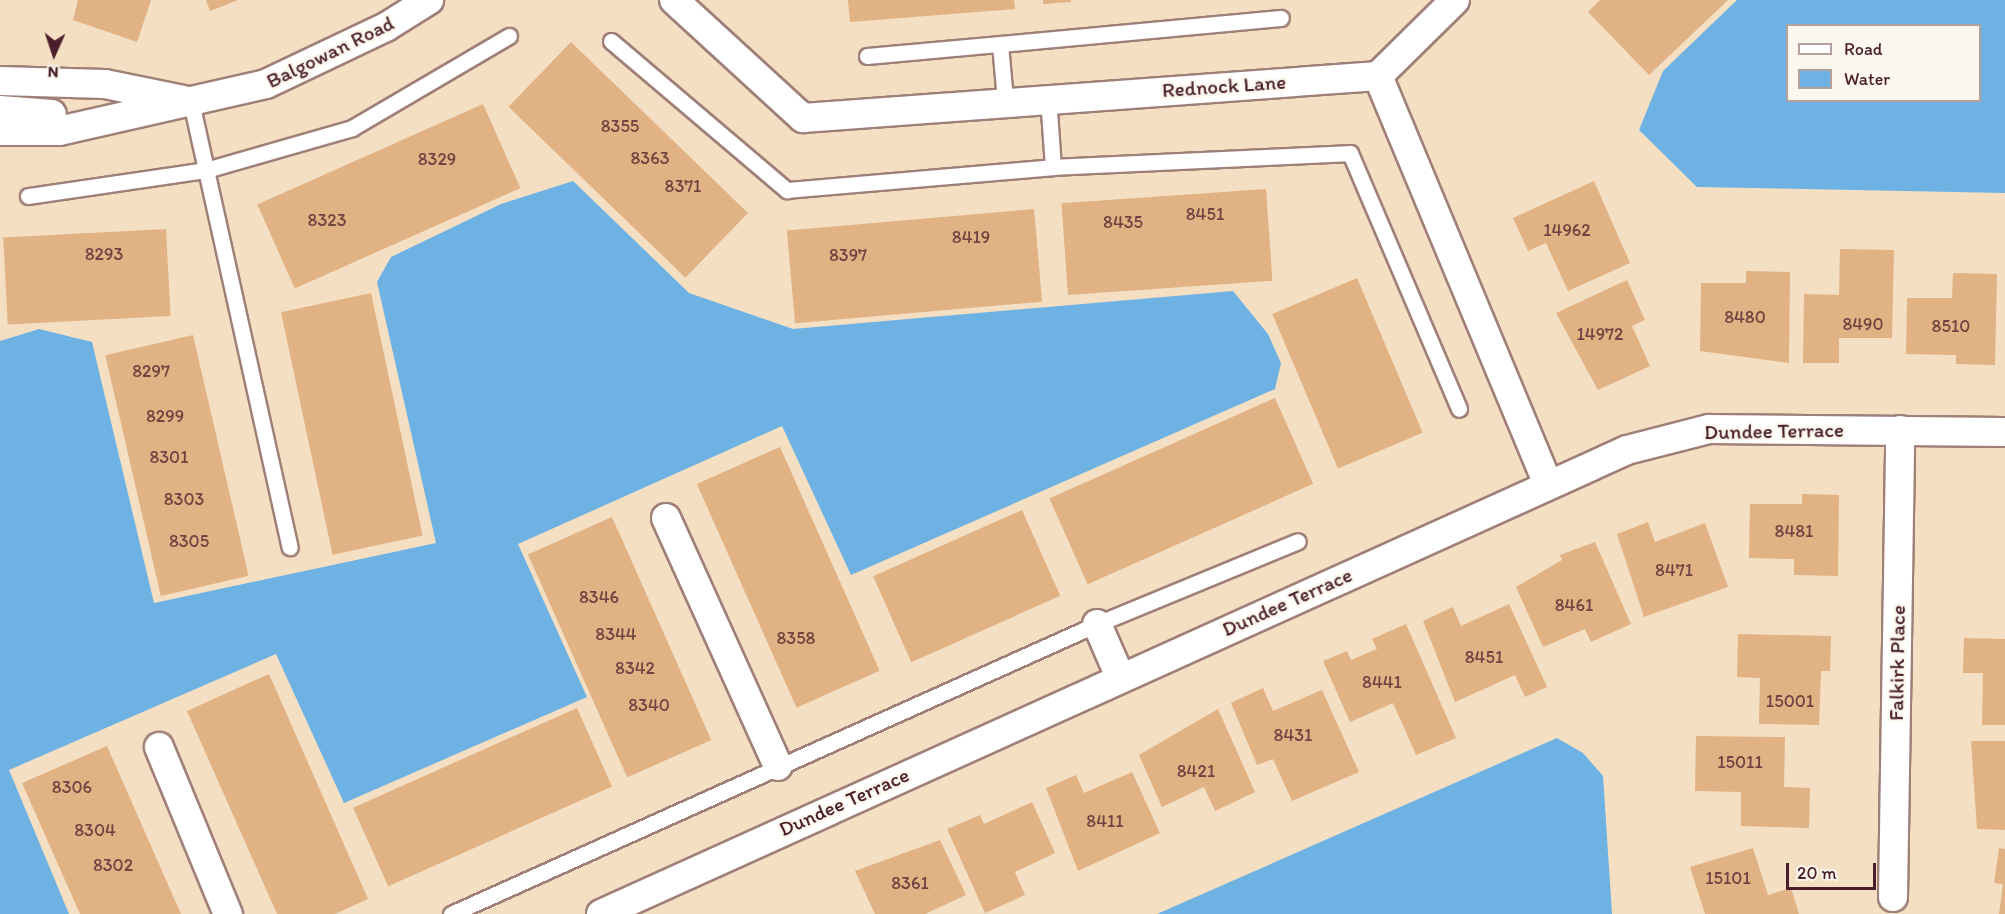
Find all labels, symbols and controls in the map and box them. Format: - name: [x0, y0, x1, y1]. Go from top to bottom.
- street label: Balgowan Road: [262, 10, 398, 94]
- north arrow: [24, 24, 84, 84]
- legend: [1786, 24, 1981, 102]
- text: Road: [1844, 38, 1883, 60]
- text: N: [47, 63, 59, 82]
- text: Water: [1844, 68, 1890, 90]
- street label: Rednock Lane: [1161, 69, 1287, 103]
- house number: 8355: [601, 115, 639, 137]
- house number: 8363: [630, 147, 670, 169]
- house number: 8329: [418, 148, 456, 170]
- house number: 8371: [665, 175, 701, 197]
- house number: 8451: [1186, 203, 1224, 225]
- house number: 8323: [308, 209, 346, 231]
- house number: 8435: [1103, 211, 1143, 233]
- house number: 14962: [1543, 219, 1591, 241]
- house number: 8419: [952, 226, 990, 248]
- house number: 8293: [85, 243, 123, 265]
- house number: 8397: [829, 244, 867, 266]
- house number: 8480: [1724, 306, 1766, 328]
- house number: 8490: [1842, 313, 1884, 335]
- house number: 8510: [1932, 315, 1970, 337]
- house number: 14972: [1577, 323, 1623, 345]
- house number: 8297: [132, 360, 170, 382]
- house number: 8299: [146, 405, 184, 427]
- street label: Dundee Terrace: [1704, 417, 1844, 445]
- house number: 8301: [149, 446, 189, 468]
- house number: 8303: [164, 488, 204, 510]
- house number: 8481: [1775, 520, 1813, 542]
- house number: 8305: [169, 530, 209, 552]
- house number: 8471: [1655, 559, 1693, 581]
- street label: Dundee Terrace: [1218, 562, 1356, 642]
- house number: 8346: [579, 586, 619, 608]
- house number: 8461: [1555, 594, 1593, 616]
- street label: Falkirk Place: [1883, 605, 1911, 721]
- house number: 8344: [595, 623, 637, 645]
- house number: 8358: [777, 627, 815, 649]
- house number: 8451: [1465, 646, 1503, 668]
- house number: 8342: [615, 657, 655, 679]
- house number: 8441: [1362, 671, 1402, 693]
- house number: 15001: [1766, 690, 1814, 712]
- house number: 8340: [628, 694, 670, 716]
- house number: 8431: [1274, 724, 1312, 746]
- house number: 15011: [1717, 751, 1763, 773]
- house number: 8421: [1177, 760, 1215, 782]
- street label: Dundee Terrace: [775, 762, 913, 842]
- house number: 8306: [52, 776, 92, 798]
- house number: 8411: [1086, 810, 1124, 832]
- house number: 8304: [74, 819, 116, 841]
- scale bar: [1789, 851, 1879, 889]
- house number: 8302: [93, 854, 133, 876]
- text: 20 m: [1797, 862, 1837, 884]
- house number: 15101: [1705, 867, 1751, 889]
- house number: 8361: [891, 872, 929, 894]

